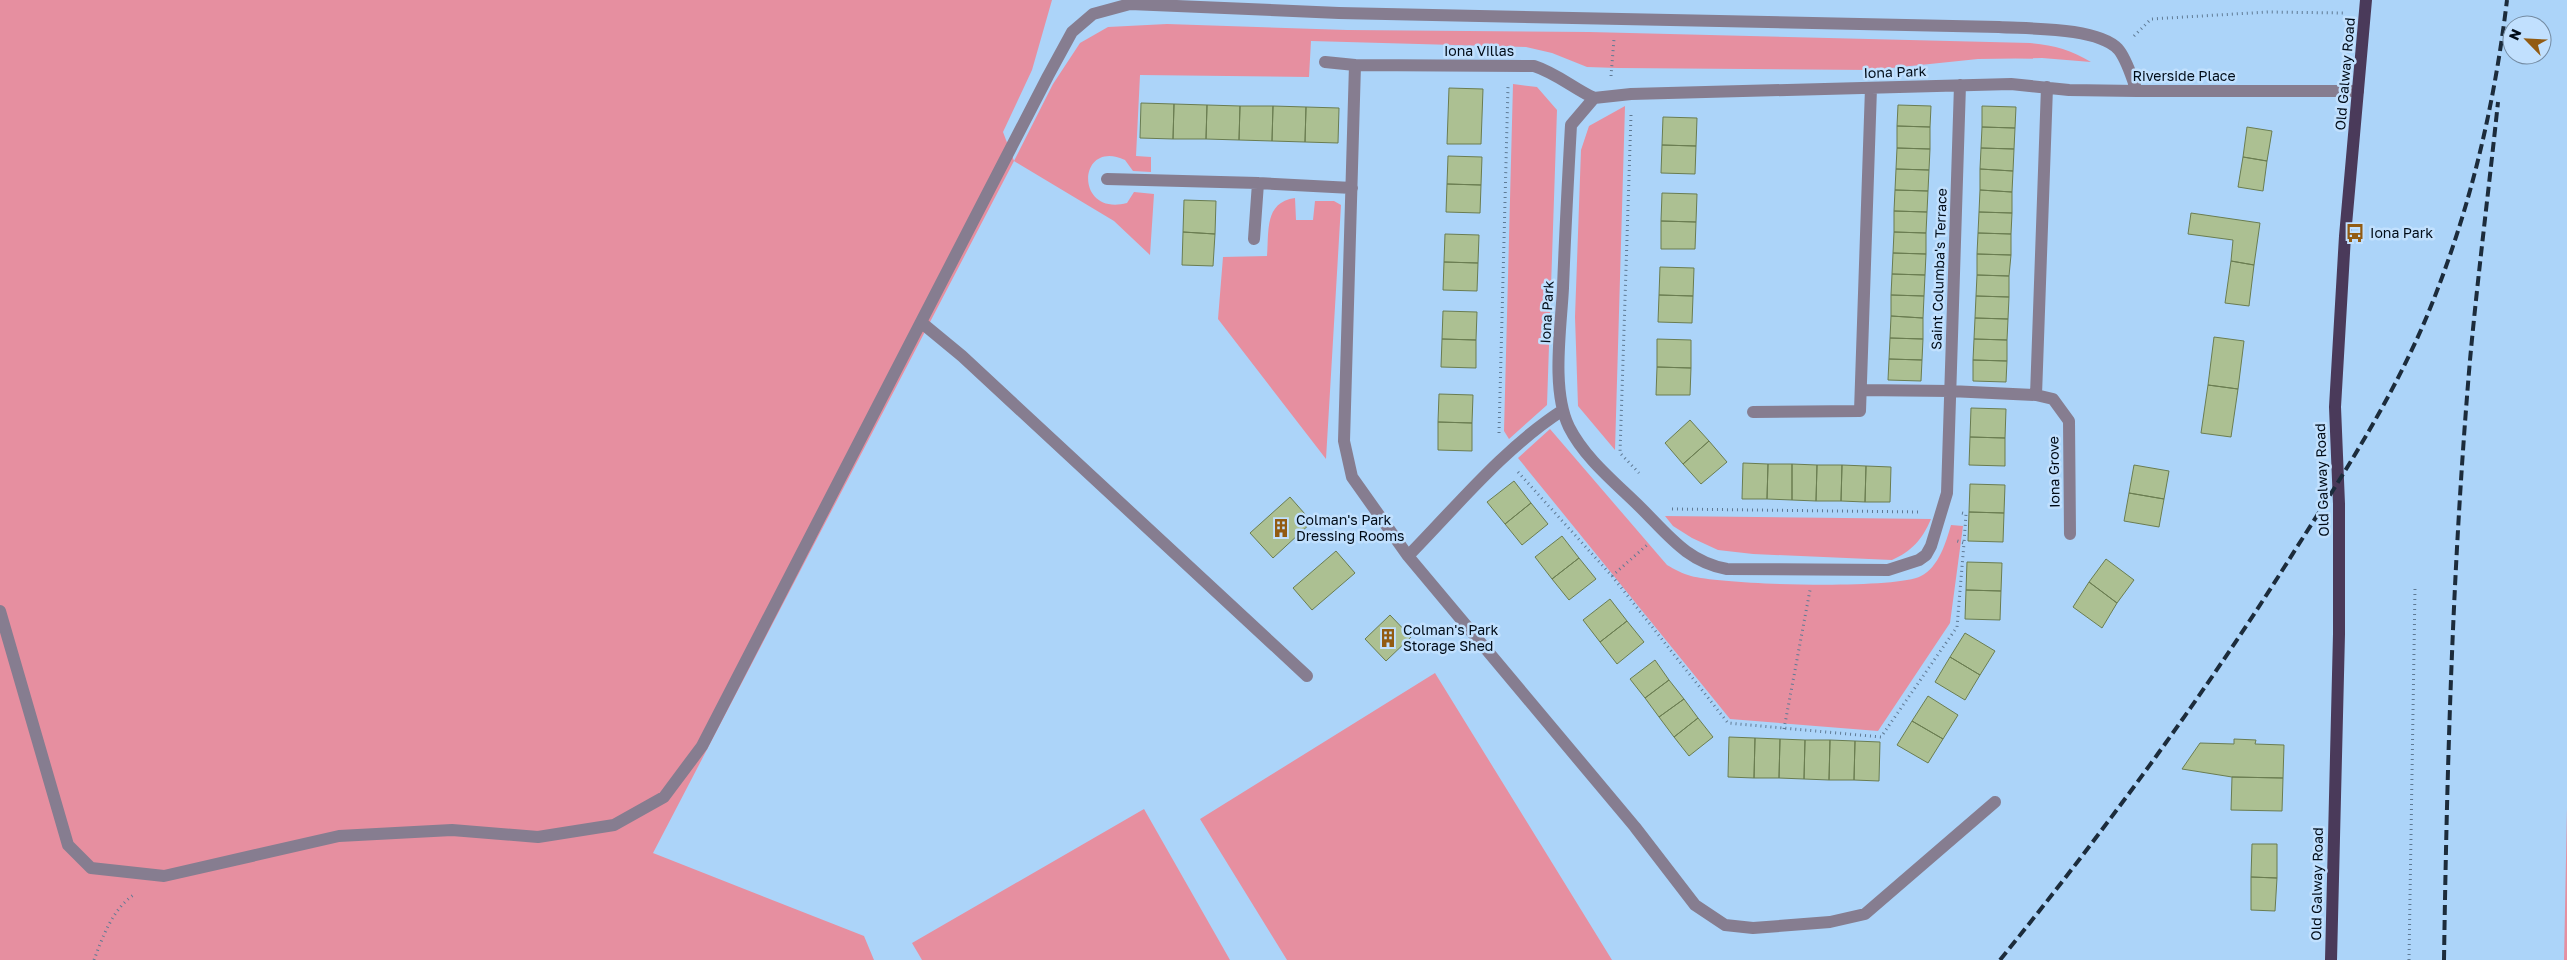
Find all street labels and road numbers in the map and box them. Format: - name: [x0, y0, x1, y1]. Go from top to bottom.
- street label: Old Galway Road: [2331, 17, 2358, 131]
- street label: Iona Villas: [1444, 42, 1514, 59]
- street label: Iona Park: [1863, 62, 1927, 81]
- street label: Riverside Place: [2132, 67, 2236, 84]
- street label: Saint Columba's Terrace: [1927, 188, 1950, 350]
- street label: Iona Park: [1536, 280, 1557, 344]
- street label: Old Galway Road: [2311, 423, 2332, 537]
- street label: Iona Grove: [2044, 436, 2063, 508]
- street label: Old Galway Road: [2307, 827, 2326, 941]

